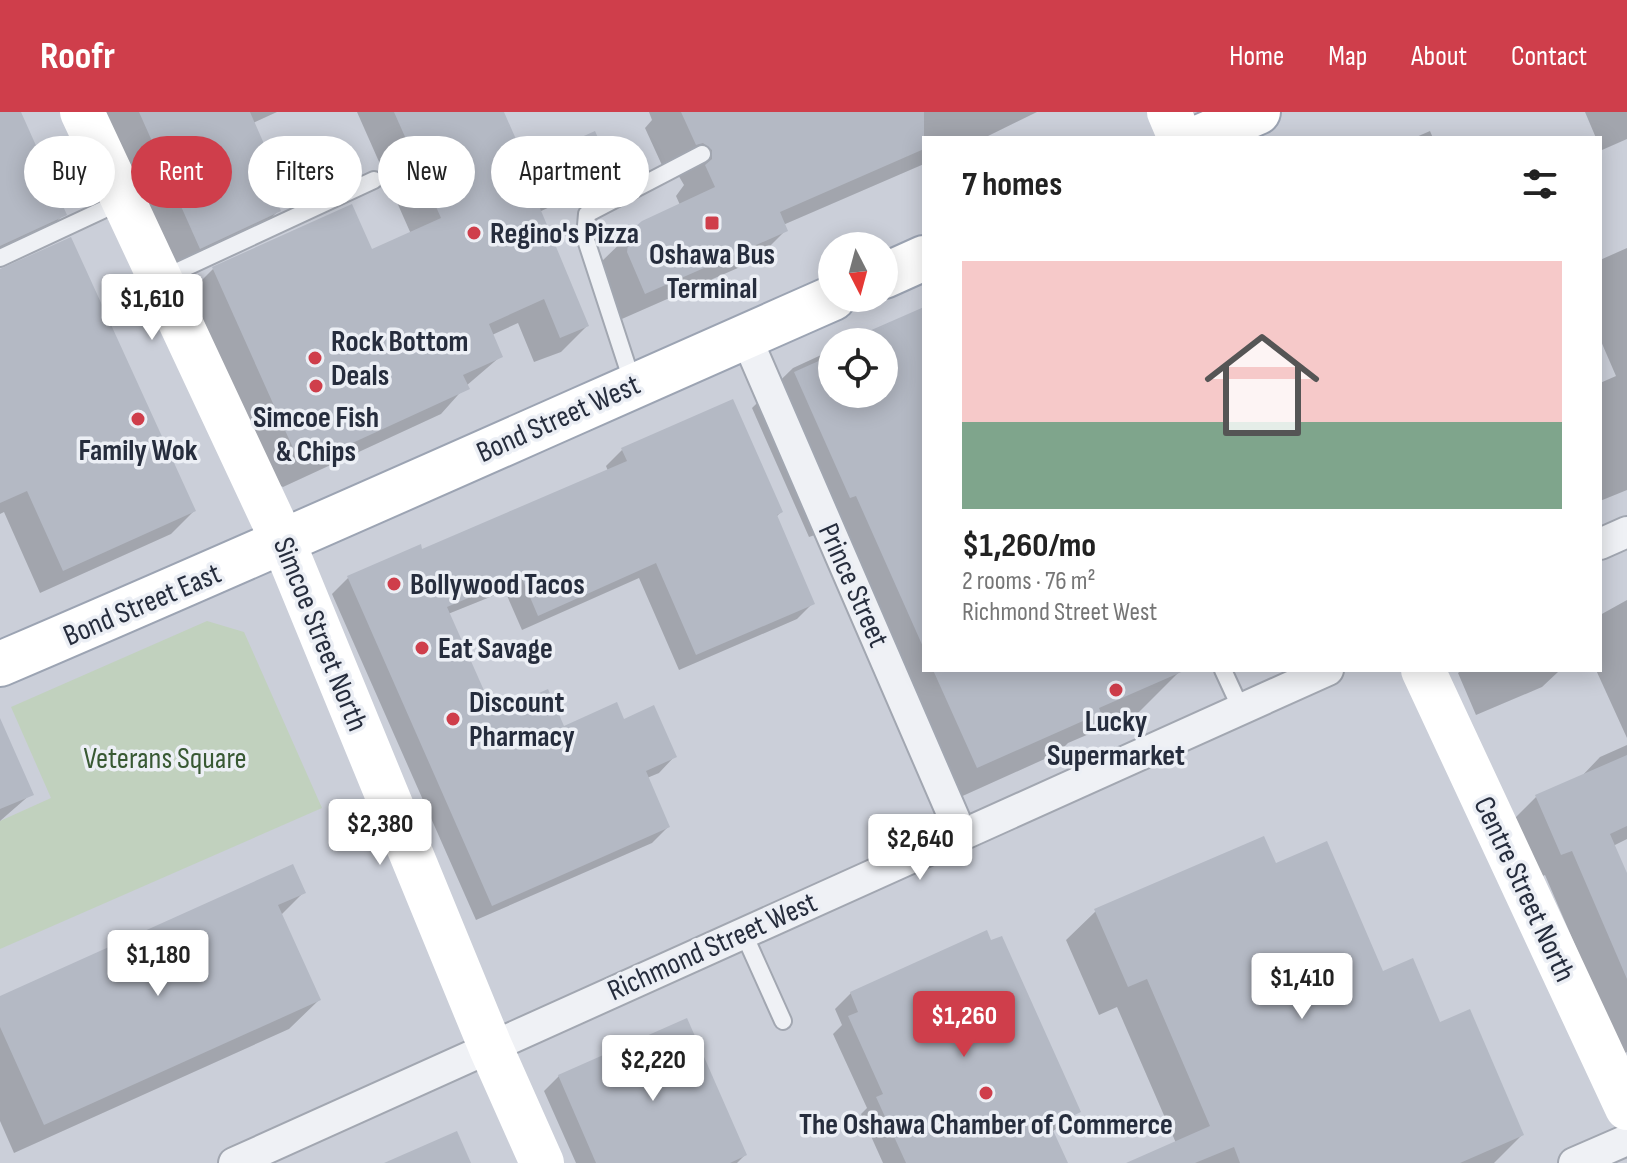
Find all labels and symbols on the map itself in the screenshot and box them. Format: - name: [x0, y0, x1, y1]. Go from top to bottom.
- marker: Oshawa Bus Terminal: [703, 214, 721, 232]
- place label: Regino's Pizza: [490, 216, 639, 252]
- marker: Regino's Pizza: [465, 224, 483, 242]
- north arrow: [818, 232, 898, 312]
- place label: Oshawa Bus Terminal: [649, 237, 775, 307]
- pin: $1,610: [87, 274, 217, 342]
- place label: Rock Bottom Deals: [331, 324, 468, 394]
- marker: Rock Bottom Deals: [306, 349, 324, 367]
- street label: Bond Street West: [471, 367, 646, 471]
- marker: Simcoe Fish & Chips: [307, 377, 325, 395]
- place label: Simcoe Fish & Chips: [253, 400, 379, 470]
- marker: Family Wok: [129, 410, 147, 428]
- place label: Family Wok: [78, 433, 198, 469]
- street label: Prince Street: [810, 518, 896, 653]
- street label: Simcoe Street North: [265, 532, 375, 736]
- street label: Bond Street East: [58, 556, 226, 654]
- place label: Bollywood Tacos: [410, 567, 585, 603]
- marker: Bollywood Tacos: [385, 575, 403, 593]
- place label: Eat Savage: [438, 631, 553, 667]
- marker: Eat Savage: [413, 639, 431, 657]
- marker: Lucky Supermarket: [1107, 681, 1125, 699]
- place label: Discount Pharmacy: [469, 685, 575, 755]
- place label: Lucky Supermarket: [1047, 704, 1185, 774]
- marker: Discount Pharmacy: [444, 710, 462, 728]
- park label: Veterans Square: [83, 741, 247, 777]
- street label: Centre Street North: [1465, 791, 1583, 988]
- pin: $2,380: [315, 799, 445, 867]
- pin: $2,640: [855, 814, 985, 882]
- street label: Richmond Street West: [602, 885, 823, 1009]
- pin: $1,180: [93, 930, 223, 998]
- pin: $1,410: [1237, 953, 1367, 1021]
- pin: $1,260: [899, 991, 1029, 1059]
- pin: $2,220: [588, 1035, 718, 1103]
- marker: The Oshawa Chamber of Commerce: [977, 1084, 995, 1102]
- place label: The Oshawa Chamber of Commerce: [799, 1107, 1173, 1143]

